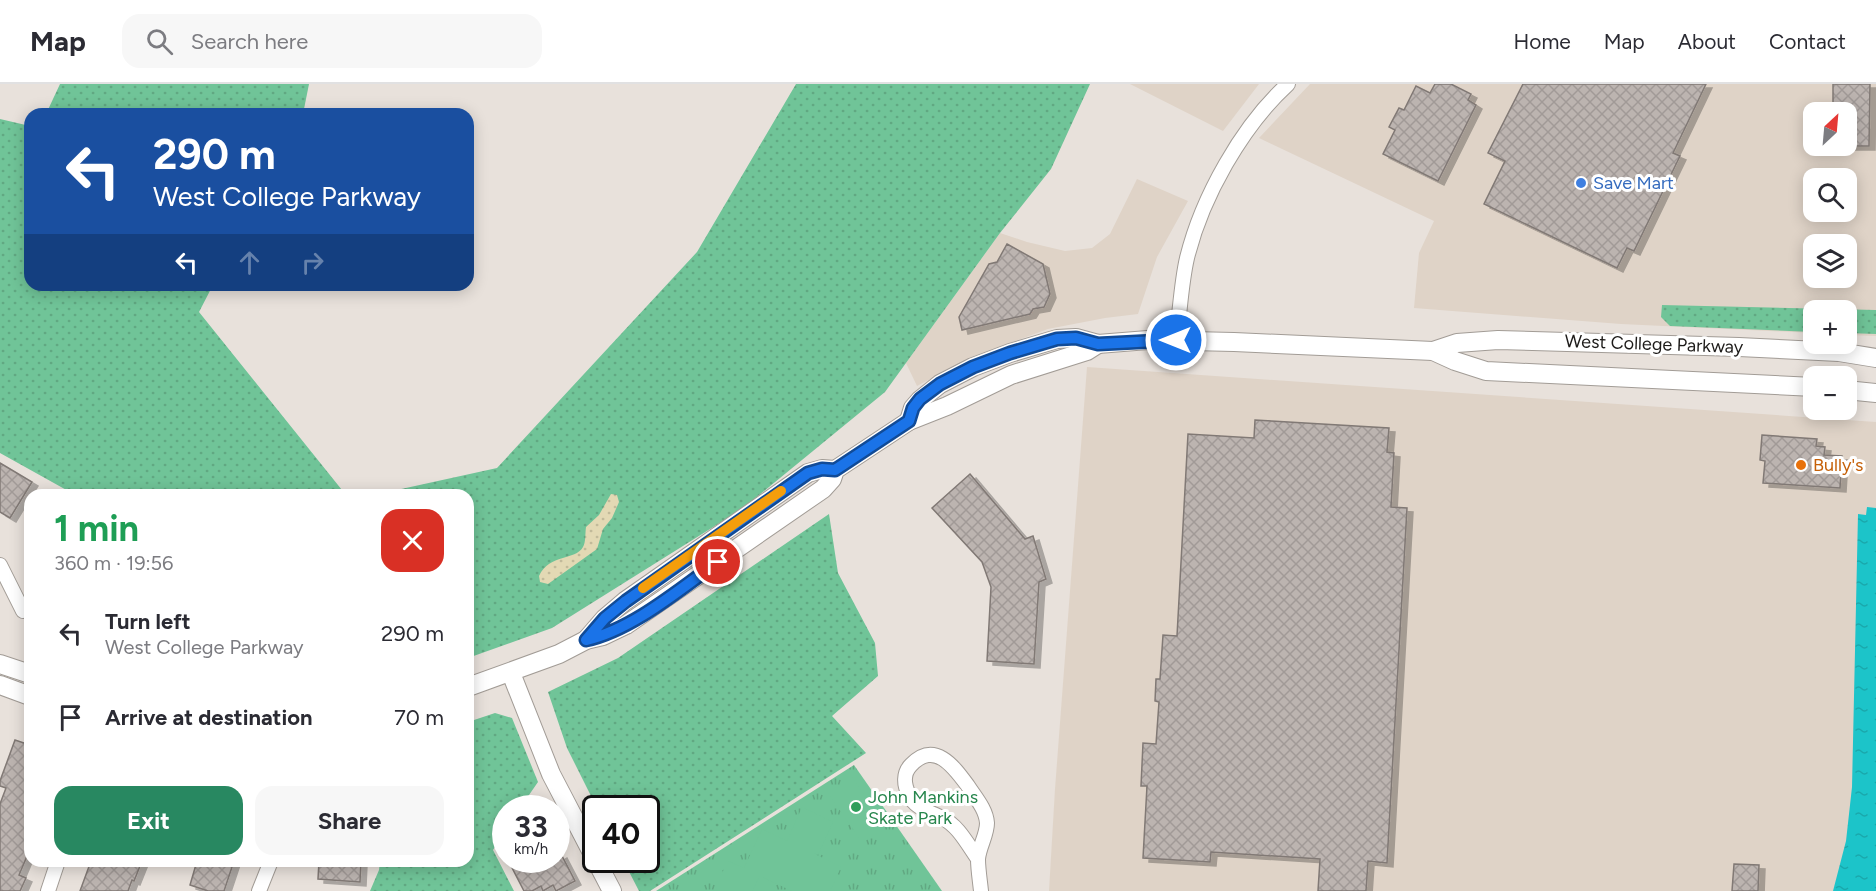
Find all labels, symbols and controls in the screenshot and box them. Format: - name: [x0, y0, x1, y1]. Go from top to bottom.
- search box: [122, 14, 542, 68]
- text: Map: [30, 24, 86, 58]
- icon: search: [143, 25, 176, 58]
- text: Search here: [191, 28, 308, 55]
- text: Home: [1514, 29, 1571, 54]
- text: Map: [1604, 29, 1645, 54]
- text: About: [1678, 29, 1736, 54]
- text: Contact: [1769, 29, 1846, 54]
- north arrow: [1803, 102, 1857, 156]
- map controls: [1803, 102, 1857, 420]
- text: 290 m: [153, 129, 276, 180]
- icon: left: [54, 132, 132, 210]
- button: search: [1803, 168, 1857, 222]
- place label: Save Mart: [1593, 172, 1674, 194]
- marker: Save Mart: [1574, 176, 1588, 190]
- text: West College Parkway: [153, 180, 421, 213]
- button: layers: [1803, 234, 1857, 288]
- icon: left: [170, 246, 203, 279]
- icon: ahead: [233, 246, 266, 279]
- icon: right: [296, 246, 329, 279]
- button: +: [1803, 300, 1857, 354]
- position arrow: [1144, 308, 1208, 372]
- street label: West College Parkway: [1564, 330, 1744, 358]
- button: −: [1803, 366, 1857, 420]
- place label: Bully's: [1813, 454, 1863, 476]
- marker: Bully's: [1794, 458, 1808, 472]
- text: 1 min: [54, 507, 139, 550]
- button: close: [381, 509, 444, 572]
- pin: [692, 536, 743, 587]
- icon: arrive: [701, 545, 734, 578]
- text: 360 m · 19:56: [54, 551, 173, 575]
- text: Turn left: [105, 608, 191, 635]
- icon: left: [54, 617, 87, 650]
- text: 290 m: [381, 620, 444, 647]
- text: West College Parkway: [105, 635, 304, 659]
- icon: arrive: [54, 701, 87, 734]
- text: Arrive at destination: [105, 704, 313, 731]
- text: 70 m: [394, 704, 444, 731]
- button: Exit: [54, 786, 243, 855]
- button: Share: [255, 786, 444, 855]
- place label: John Mankins Skate Park: [868, 786, 978, 829]
- speed limit sign: 40: [582, 795, 660, 873]
- marker: John Mankins Skate Park: [849, 800, 863, 814]
- text: 33: [514, 808, 548, 845]
- text: km/h: [514, 840, 548, 858]

